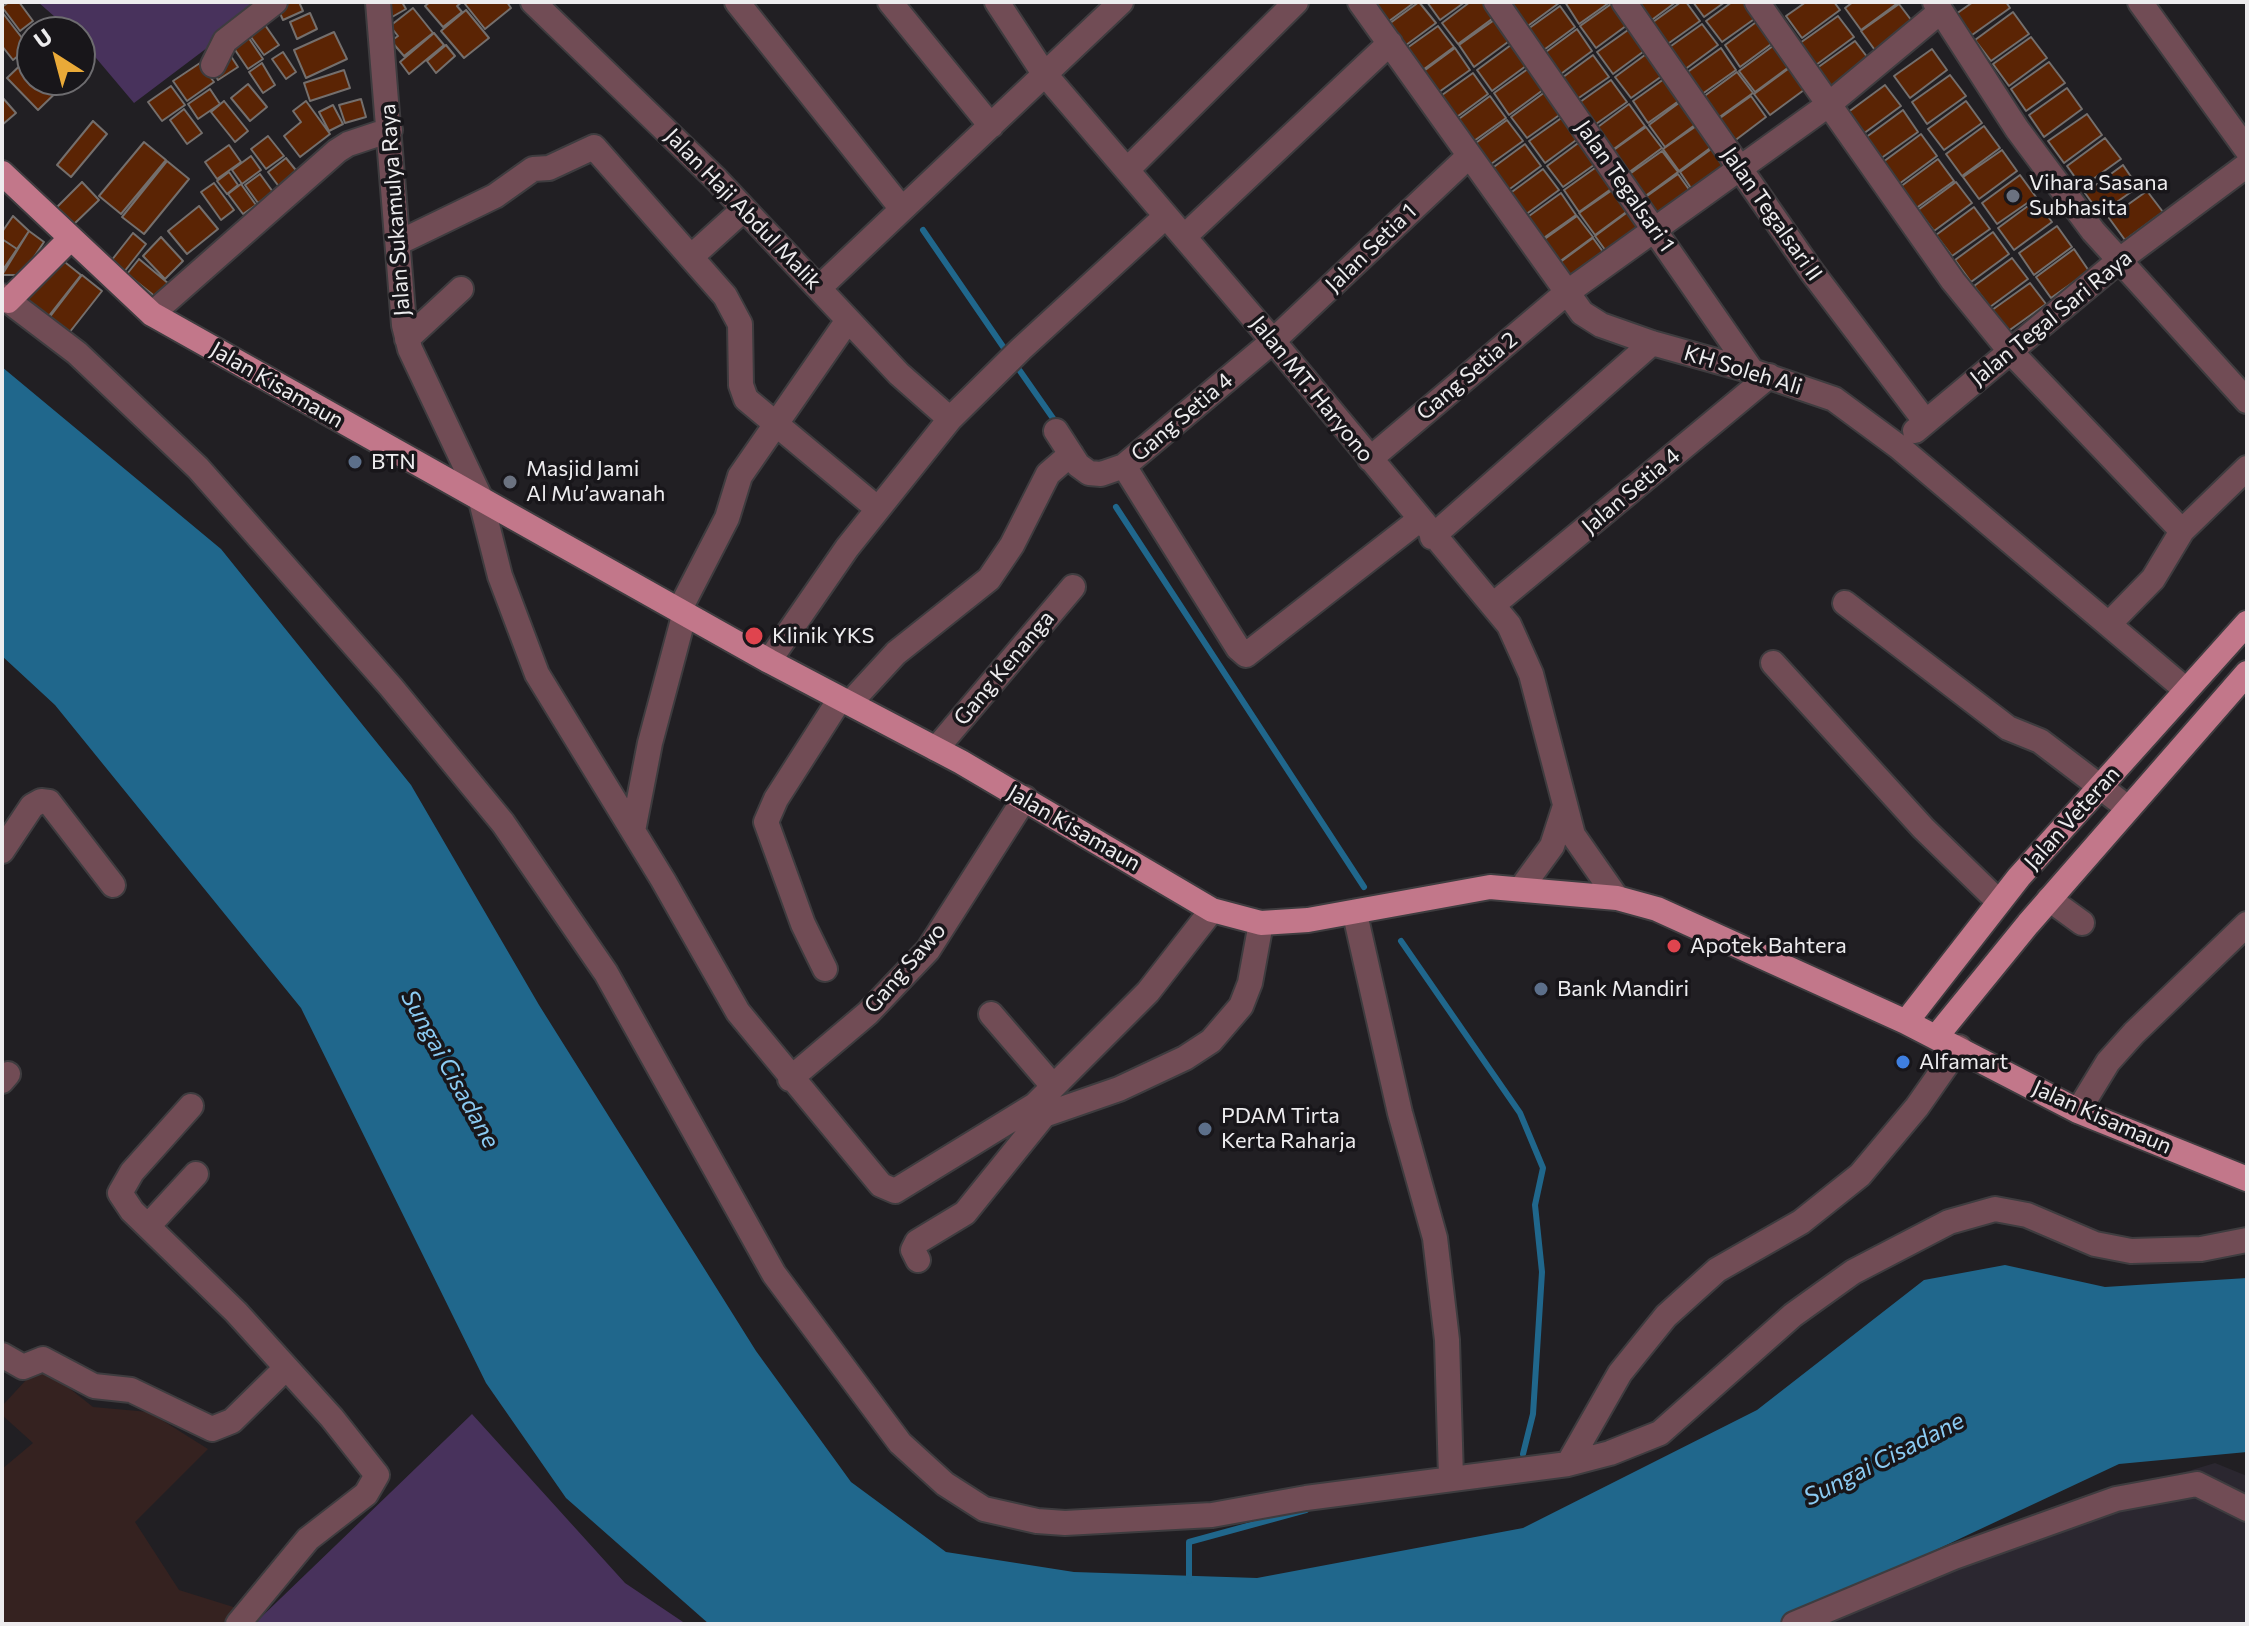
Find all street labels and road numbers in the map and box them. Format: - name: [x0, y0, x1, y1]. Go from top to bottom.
- street label: Jalan Sukamulya Raya: [374, 103, 416, 317]
- street label: Jalan Tegalsari 1: [1570, 115, 1680, 257]
- street label: Jalan Haji Abdul Malik: [659, 123, 827, 295]
- street label: Jalan Tegalsari II: [1716, 142, 1828, 286]
- street label: Jalan Setia 1: [1320, 198, 1422, 298]
- street label: Jalan Tegal Sari Raya: [1965, 245, 2137, 391]
- street label: Jalan MT. Haryono: [1245, 310, 1379, 468]
- street label: Gang Setia 2: [1411, 326, 1523, 426]
- street label: Jalan Kisamaun: [206, 336, 348, 434]
- street label: KH Soleh Ali: [1681, 340, 1805, 400]
- street label: Gang Setia 4: [1126, 367, 1238, 467]
- street label: Jalan Setia 4: [1577, 442, 1685, 540]
- street label: Gang Kenanga: [948, 605, 1060, 731]
- street label: Jalan Veteran: [2019, 761, 2125, 875]
- street label: Jalan Kisamaun: [1003, 779, 1145, 877]
- street label: Gang Sawo: [859, 917, 951, 1019]
- street label: Jalan Kisamaun: [2028, 1075, 2176, 1159]

